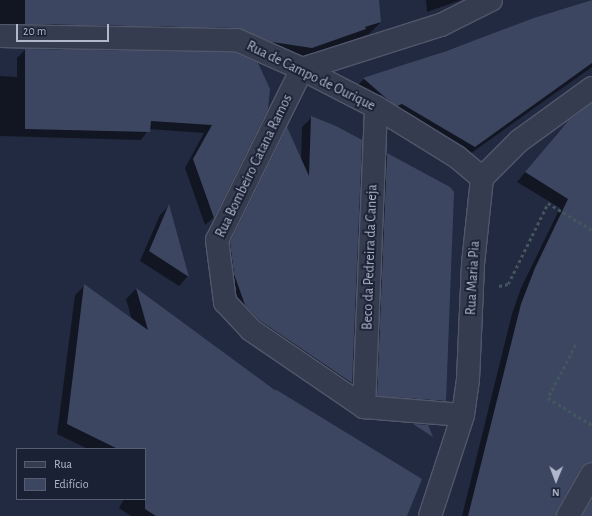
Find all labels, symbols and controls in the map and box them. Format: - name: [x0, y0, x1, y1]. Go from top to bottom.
- scale bar: [18, 16, 111, 42]
- text: 20 m: [23, 25, 46, 37]
- street label: Rua de Campo de Ourique: [244, 38, 378, 114]
- street label: Rua Bombeiro Catana Ramos: [212, 92, 296, 240]
- street label: Beco da Pedreira da Caneja: [359, 184, 381, 330]
- street label: Rua Maria Pia: [463, 240, 483, 316]
- legend: [16, 448, 146, 500]
- text: Rua: [54, 458, 72, 470]
- north arrow: [536, 460, 576, 500]
- text: Edifício: [54, 478, 89, 490]
- text: N: [552, 487, 560, 498]

